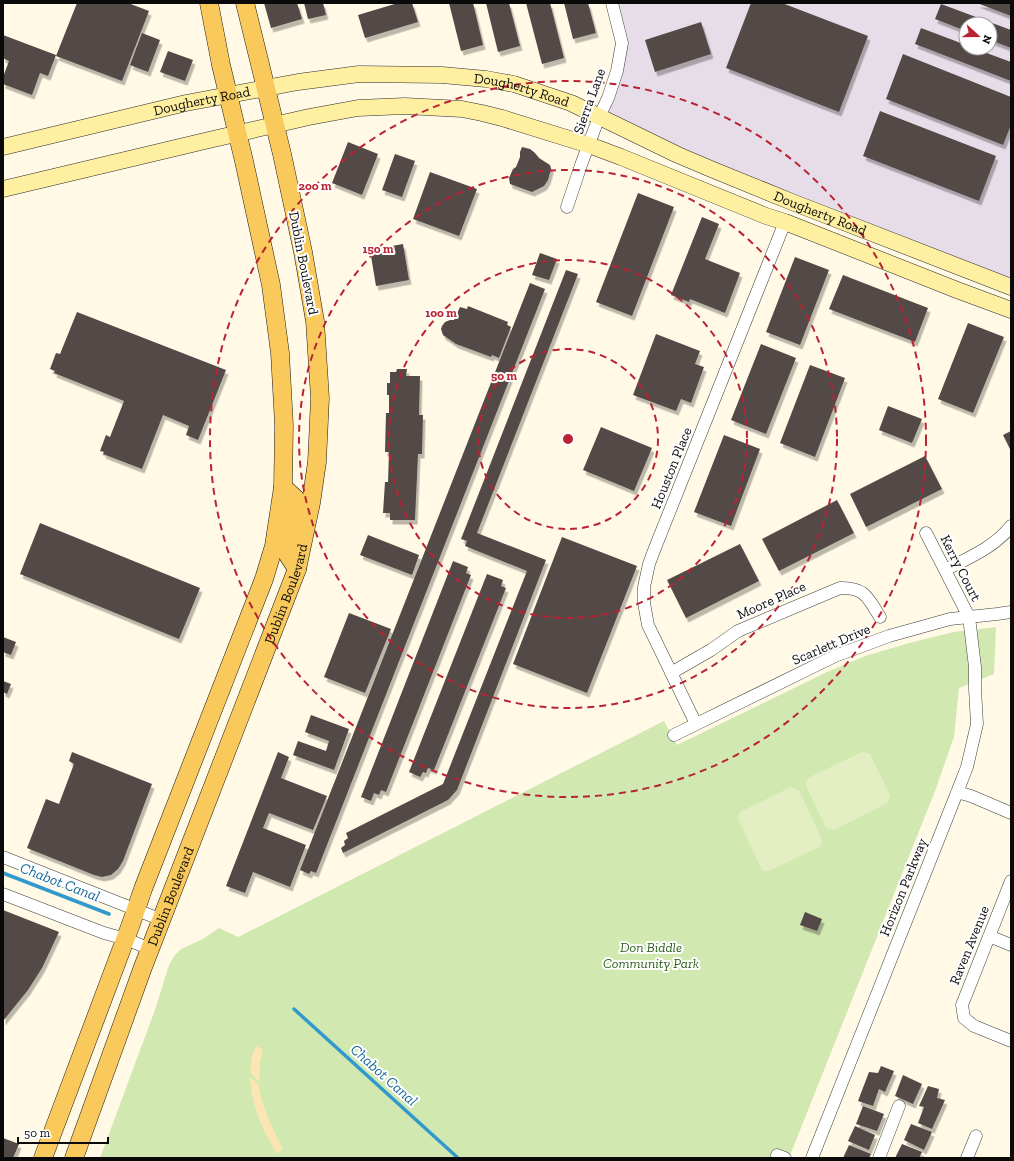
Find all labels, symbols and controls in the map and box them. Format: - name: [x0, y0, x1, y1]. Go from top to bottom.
- north arrow: [958, 16, 998, 56]
- text: N: [979, 33, 994, 46]
- street label: Sierra Lane: [570, 66, 609, 136]
- street label: Dougherty Road: [473, 70, 572, 111]
- street label: Dougherty Road: [152, 83, 252, 120]
- text: 200 m: [298, 179, 332, 193]
- street label: Dougherty Road: [771, 187, 869, 239]
- street label: Dublin Boulevard: [285, 210, 322, 317]
- text: 150 m: [363, 242, 394, 256]
- text: 100 m: [425, 306, 457, 320]
- text: 50 m: [491, 369, 517, 383]
- street label: Houston Place: [647, 424, 696, 512]
- centre of rings: [561, 432, 575, 446]
- street label: Kerry Court: [937, 532, 985, 605]
- street label: Dublin Boulevard: [261, 542, 311, 646]
- street label: Moore Place: [734, 578, 809, 623]
- street label: Scarlett Drive: [790, 620, 873, 669]
- street label: Horizon Parkway: [876, 835, 931, 939]
- street label: Dublin Boulevard: [144, 844, 198, 948]
- water label: Chabot Canal: [18, 859, 102, 905]
- street label: Raven Avenue: [946, 903, 993, 987]
- park label: Don Biddle Community Park: [603, 939, 699, 972]
- water label: Chabot Canal: [347, 1040, 421, 1110]
- scale bar: [18, 1119, 108, 1145]
- text: 50 m: [24, 1126, 51, 1140]

